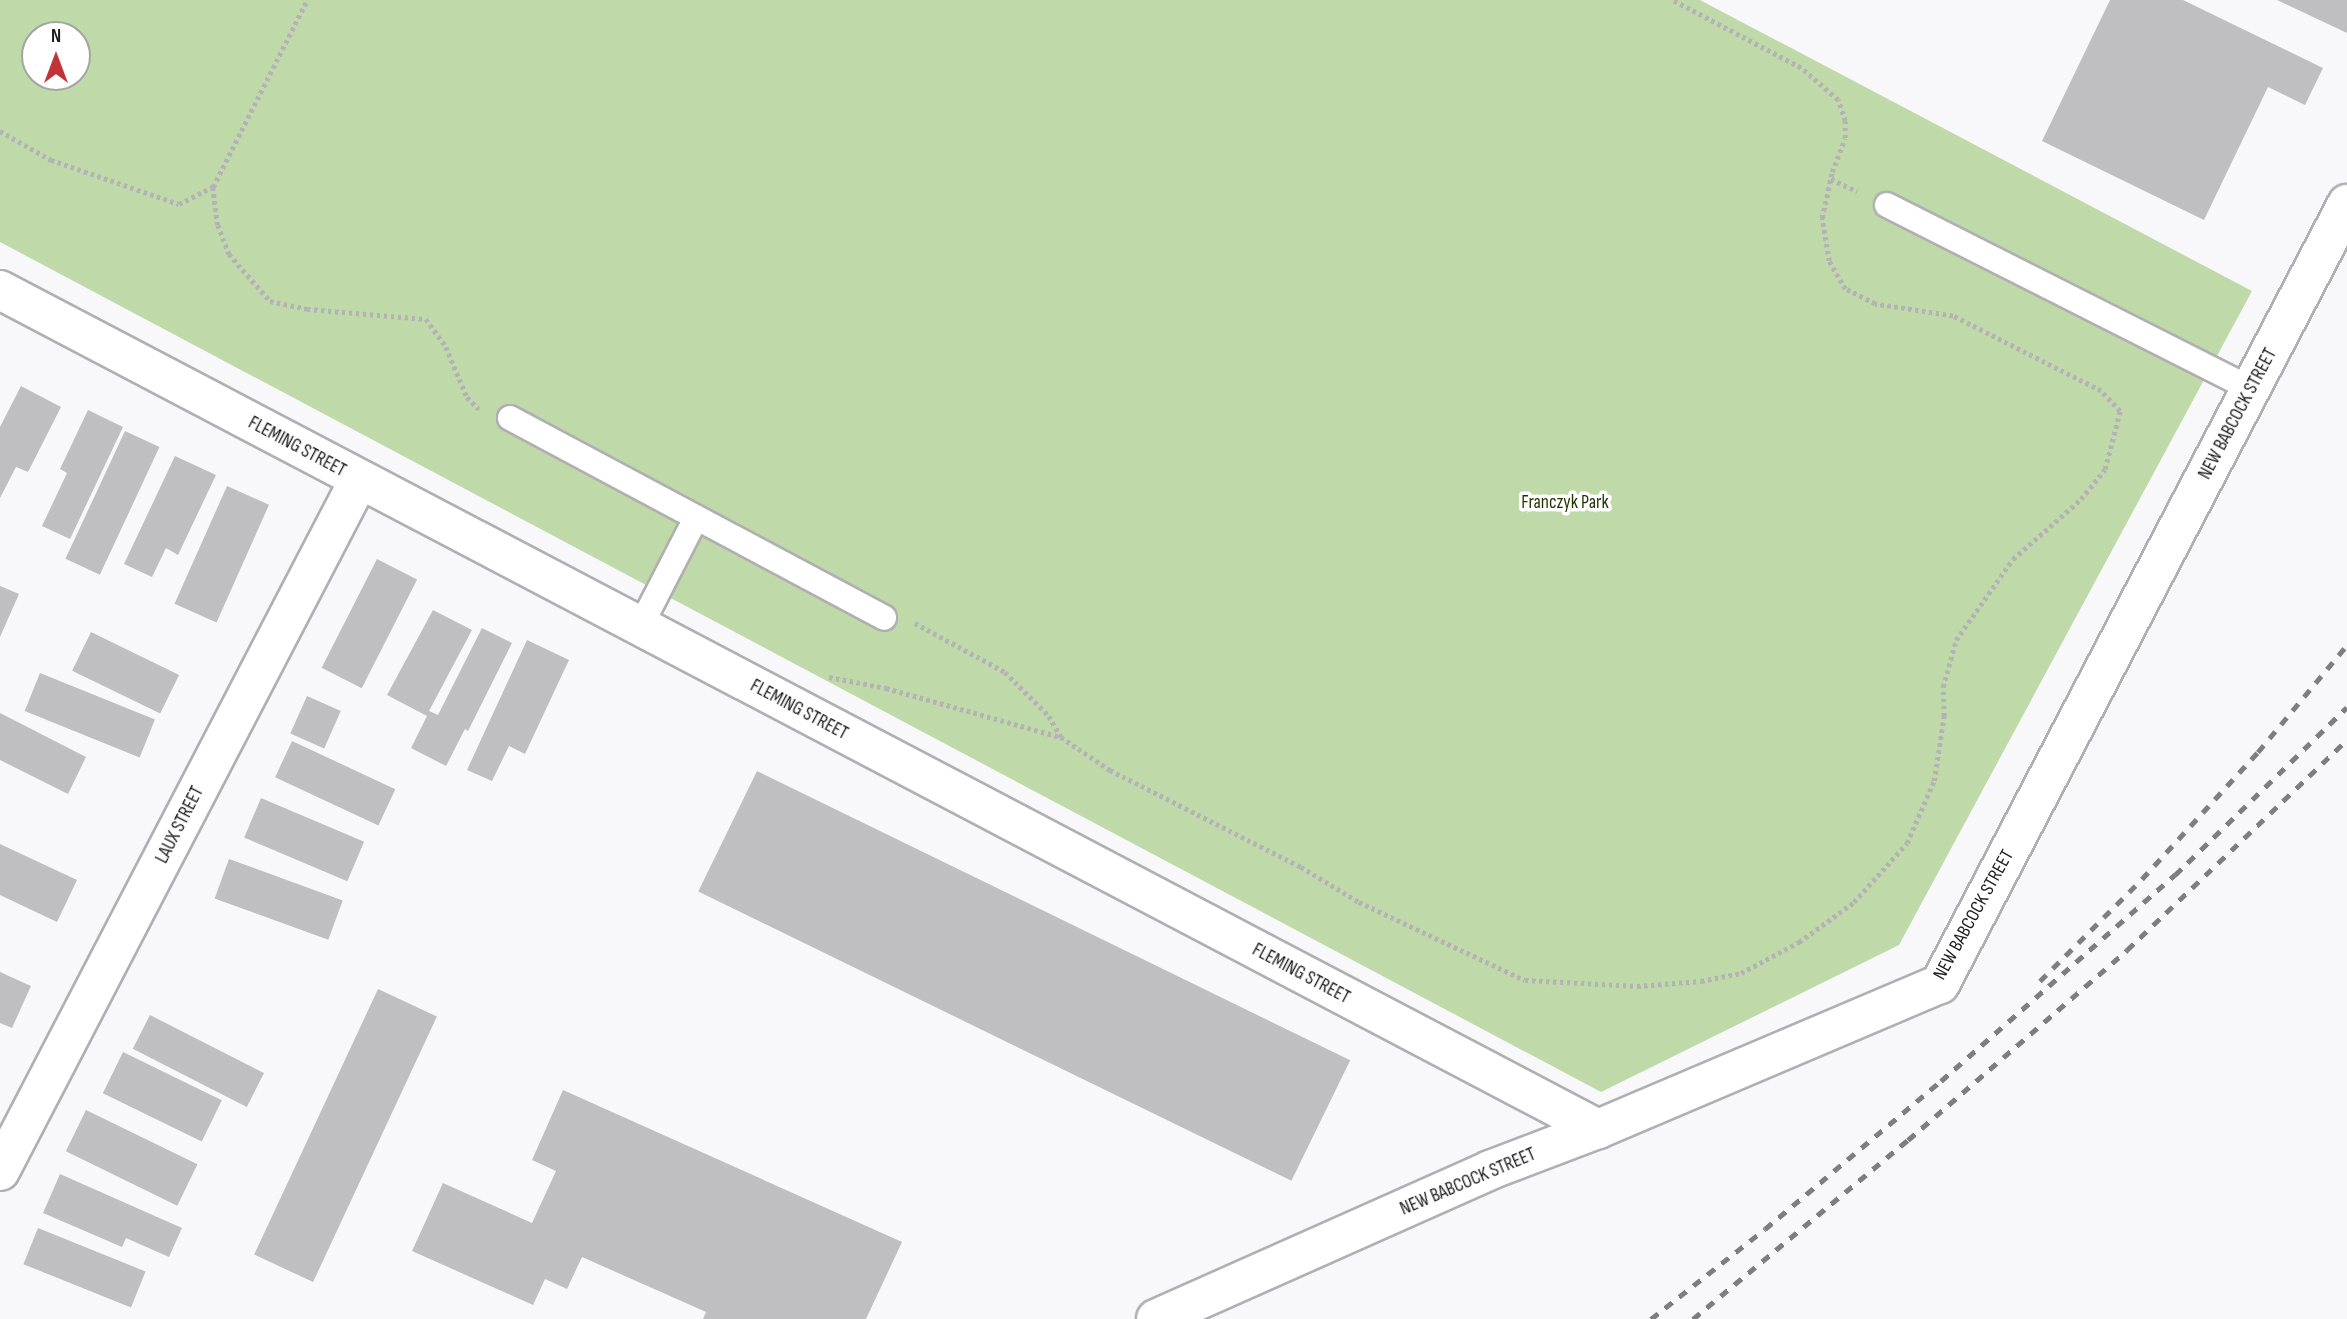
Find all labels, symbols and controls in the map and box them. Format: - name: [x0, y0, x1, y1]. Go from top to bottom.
- north arrow: [21, 21, 91, 91]
- text: N: [51, 25, 61, 48]
- street label: NEW BABCOCK STREET: [2194, 345, 2282, 483]
- street label: FLEMING STREET: [244, 412, 350, 482]
- park label: Franczyk Park: [1521, 492, 1609, 514]
- street label: FLEMING STREET: [746, 675, 852, 745]
- street label: LAUX STREET: [151, 783, 209, 867]
- street label: NEW BABCOCK STREET: [1929, 846, 2019, 984]
- street label: FLEMING STREET: [1248, 939, 1354, 1009]
- street label: NEW BABCOCK STREET: [1397, 1143, 1539, 1221]

